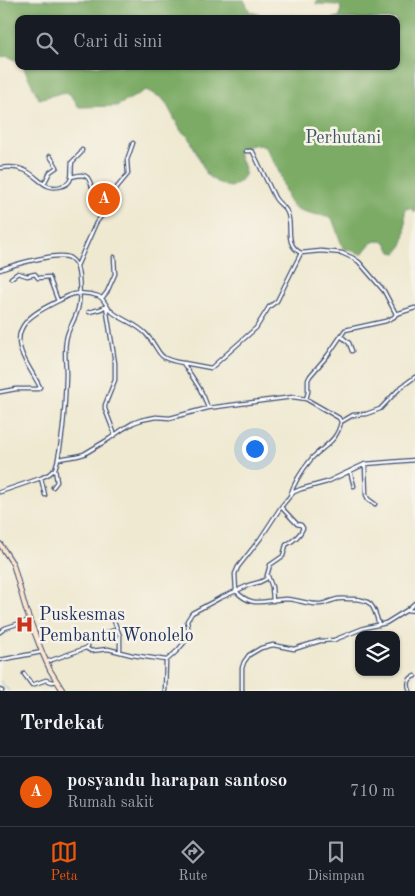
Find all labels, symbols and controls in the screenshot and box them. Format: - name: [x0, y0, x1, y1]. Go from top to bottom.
- search box: [15, 15, 400, 70]
- icon: search: [33, 29, 61, 57]
- text: Cari di sini: [73, 33, 163, 52]
- park label: Perhutani: [305, 129, 381, 147]
- pin: A: [88, 180, 120, 218]
- your location: [242, 436, 268, 462]
- place label: Puskesmas Pembantu Wonolelo: [39, 606, 194, 645]
- hospital icon: Puskesmas Pembantu Wonolelo: [15, 615, 35, 635]
- map controls: [355, 631, 400, 676]
- button: layers: [355, 631, 400, 676]
- text: Terdekat: [20, 713, 104, 734]
- text: posyandu harapan santoso: [67, 772, 287, 791]
- text: A: [30, 784, 42, 800]
- text: 710 m: [350, 784, 395, 800]
- text: Rumah sakit: [67, 795, 154, 811]
- tab: Peta: [50, 838, 78, 885]
- tab: Rute: [178, 838, 207, 885]
- tab: Disimpan: [307, 838, 365, 885]

